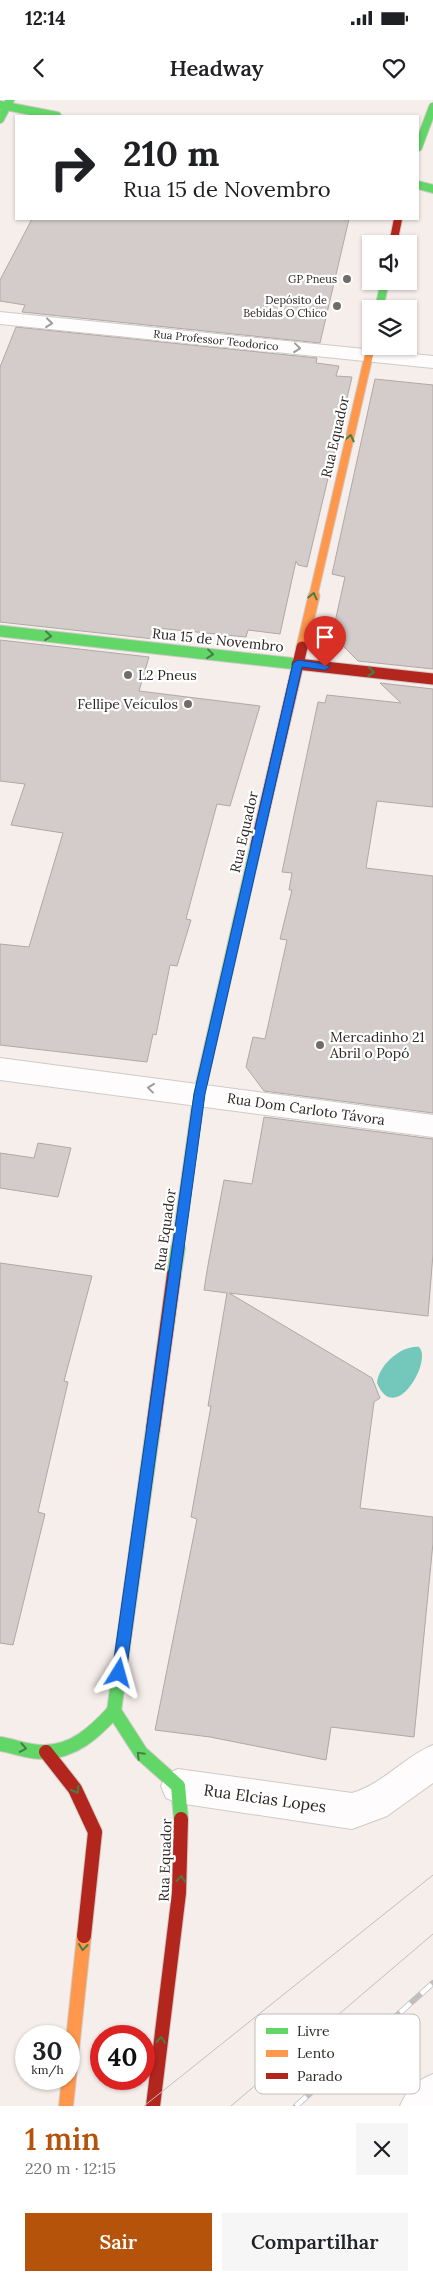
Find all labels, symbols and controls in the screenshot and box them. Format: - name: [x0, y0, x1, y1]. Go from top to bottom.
- text: 12:14: [25, 6, 66, 30]
- icon: back: [25, 54, 53, 82]
- text: Headway: [169, 54, 264, 82]
- icon: heart: [380, 54, 408, 82]
- text: 210 m: [123, 131, 220, 176]
- icon: right: [40, 135, 105, 200]
- text: Rua 15 de Novembro: [123, 175, 331, 203]
- map controls: [362, 235, 417, 355]
- button: sound: [362, 235, 417, 290]
- place label: GP Pneus: [288, 272, 337, 286]
- marker: GP Pneus: [341, 273, 353, 285]
- place label: Depósito de Bebidas O Chico: [243, 293, 327, 320]
- marker: Depósito de Bebidas O Chico: [331, 300, 343, 312]
- button: layers: [362, 300, 417, 355]
- one-way arrow: [45, 317, 53, 328]
- street label: Rua Professor Teodorico: [153, 326, 279, 354]
- one-way arrow: [294, 342, 302, 353]
- street label: Rua Equador: [317, 395, 353, 479]
- one-way arrow: [344, 434, 355, 443]
- one-way arrow: [307, 592, 318, 601]
- pin: [304, 616, 346, 667]
- icon: arrive: [311, 623, 339, 651]
- street label: Rua 15 de Novembro: [151, 624, 285, 656]
- one-way arrow: [45, 630, 53, 641]
- one-way arrow: [206, 648, 214, 659]
- place label: L2 Pneus: [138, 666, 197, 684]
- one-way arrow: [368, 666, 376, 677]
- marker: L2 Pneus: [122, 669, 134, 681]
- place label: Fellipe Veículos: [77, 695, 178, 713]
- marker: Fellipe Veículos: [182, 698, 194, 710]
- street label: Rua Equador: [226, 790, 262, 874]
- place label: Mercadinho 21 Abril o Popó: [329, 1028, 425, 1062]
- marker: Mercadinho 21 Abril o Popó: [314, 1039, 326, 1051]
- one-way arrow: [147, 1083, 155, 1094]
- street label: Rua Dom Carloto Távora: [226, 1089, 386, 1129]
- street label: Rua Equador: [150, 1188, 180, 1272]
- position arrow: [92, 1646, 144, 1698]
- one-way arrow: [19, 1742, 28, 1752]
- one-way arrow: [137, 1752, 146, 1761]
- street label: Rua Elcias Lopes: [202, 1780, 328, 1816]
- one-way arrow: [70, 1784, 80, 1793]
- street label: Rua Equador: [155, 1818, 175, 1902]
- one-way arrow: [176, 1875, 187, 1883]
- one-way arrow: [78, 1944, 89, 1952]
- legend: [255, 2014, 420, 2094]
- text: Livre: [297, 2022, 330, 2040]
- speed limit sign: 40: [90, 2025, 155, 2090]
- text: 30: [33, 2035, 62, 2067]
- one-way arrow: [155, 2036, 166, 2044]
- text: Lento: [297, 2044, 335, 2062]
- text: km/h: [31, 2062, 64, 2077]
- text: Parado: [297, 2067, 342, 2085]
- text: 1 min: [25, 2120, 100, 2158]
- button: close: [356, 2123, 408, 2175]
- text: 220 m · 12:15: [25, 2158, 116, 2178]
- button: Sair: [25, 2213, 212, 2271]
- button: Compartilhar: [222, 2213, 408, 2271]

